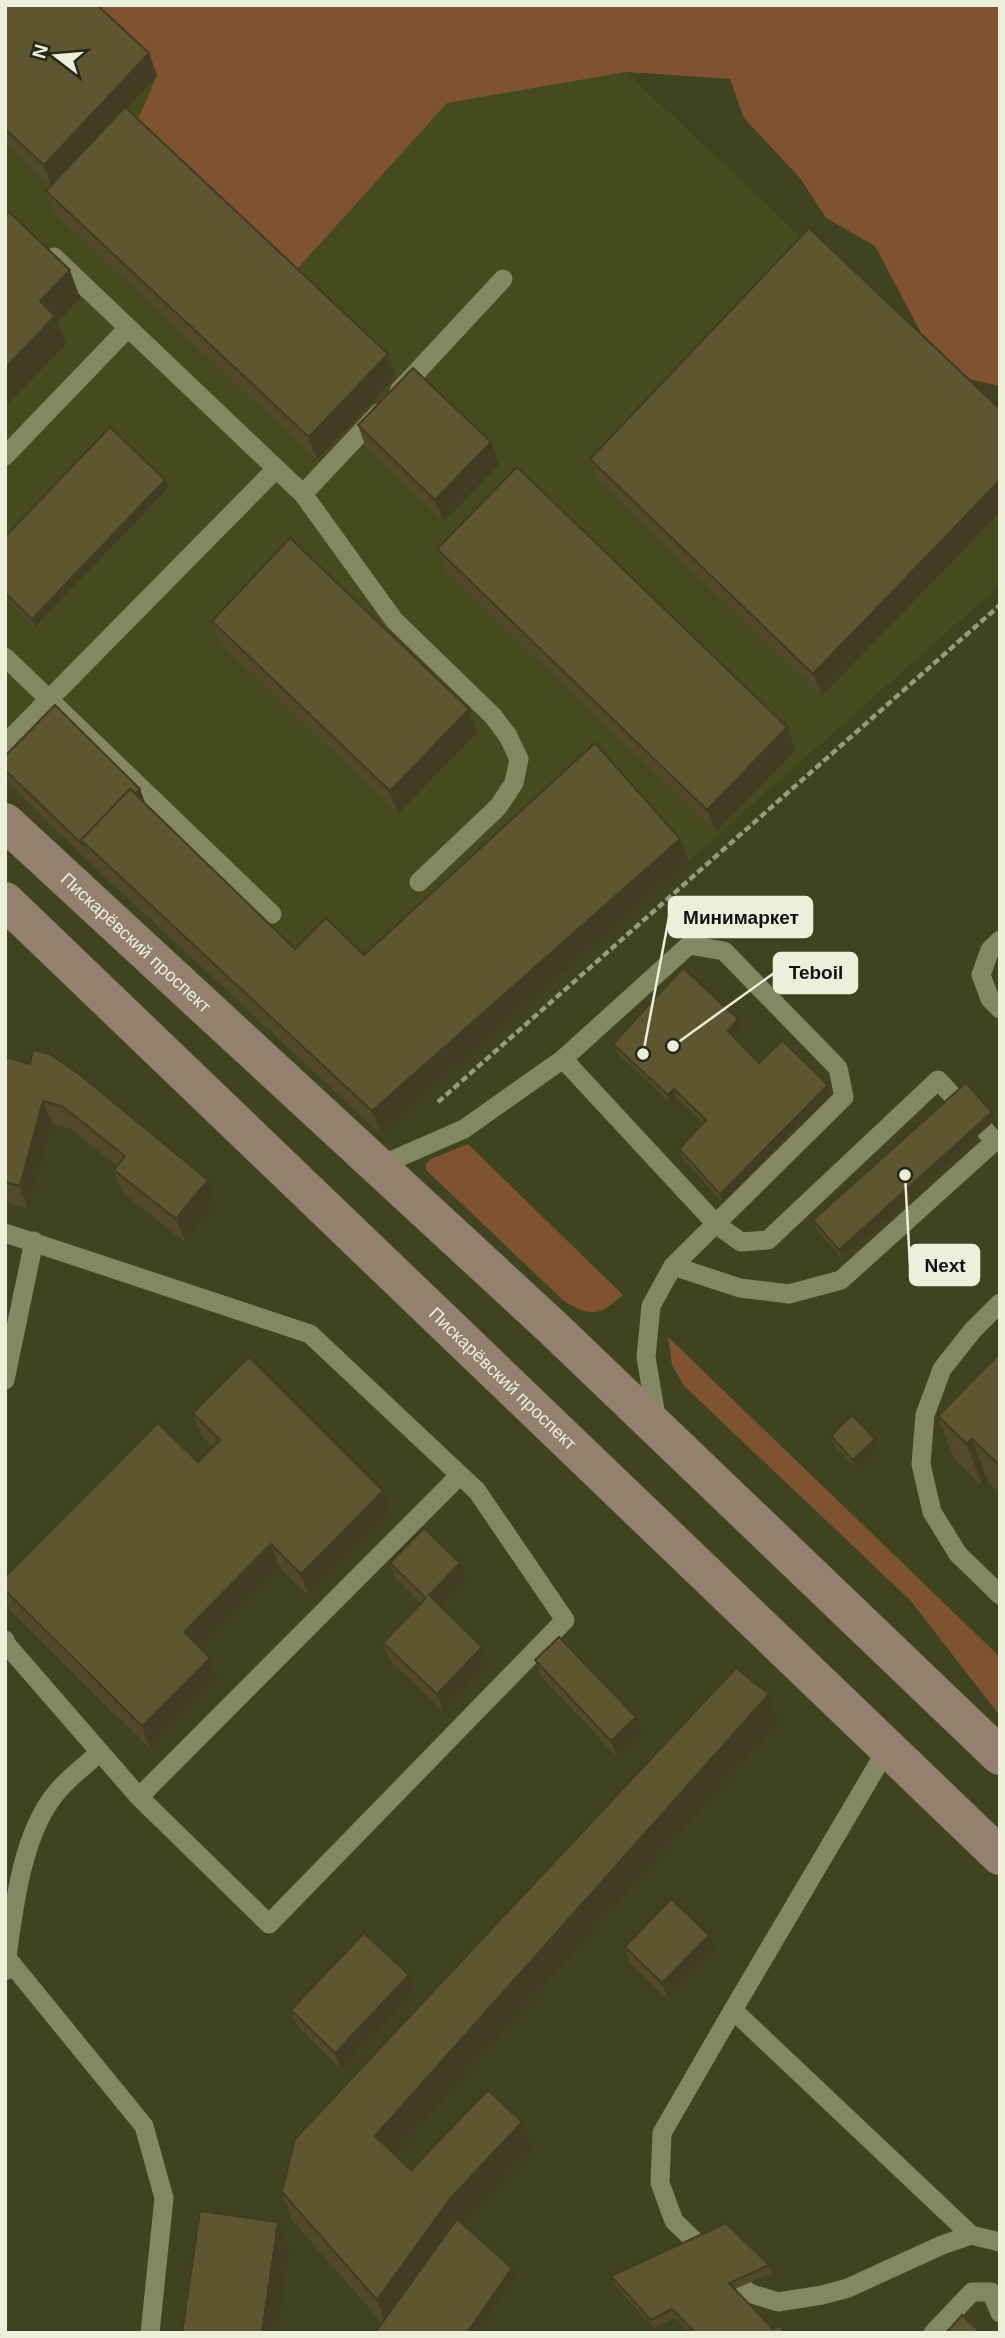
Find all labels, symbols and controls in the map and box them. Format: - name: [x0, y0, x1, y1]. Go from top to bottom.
- north arrow: [21, 21, 91, 91]
- text: N: [28, 42, 52, 61]
- street label: Пискарёвский проспект: [57, 869, 215, 1017]
- callout: Минимаркет: [669, 897, 812, 937]
- text: Минимаркет: [683, 907, 799, 928]
- callout: Teboil: [774, 953, 857, 993]
- text: Teboil: [789, 962, 843, 983]
- callout: Next: [910, 1245, 979, 1285]
- text: Next: [924, 1255, 966, 1276]
- street label: Пискарёвский проспект: [425, 1304, 581, 1454]

